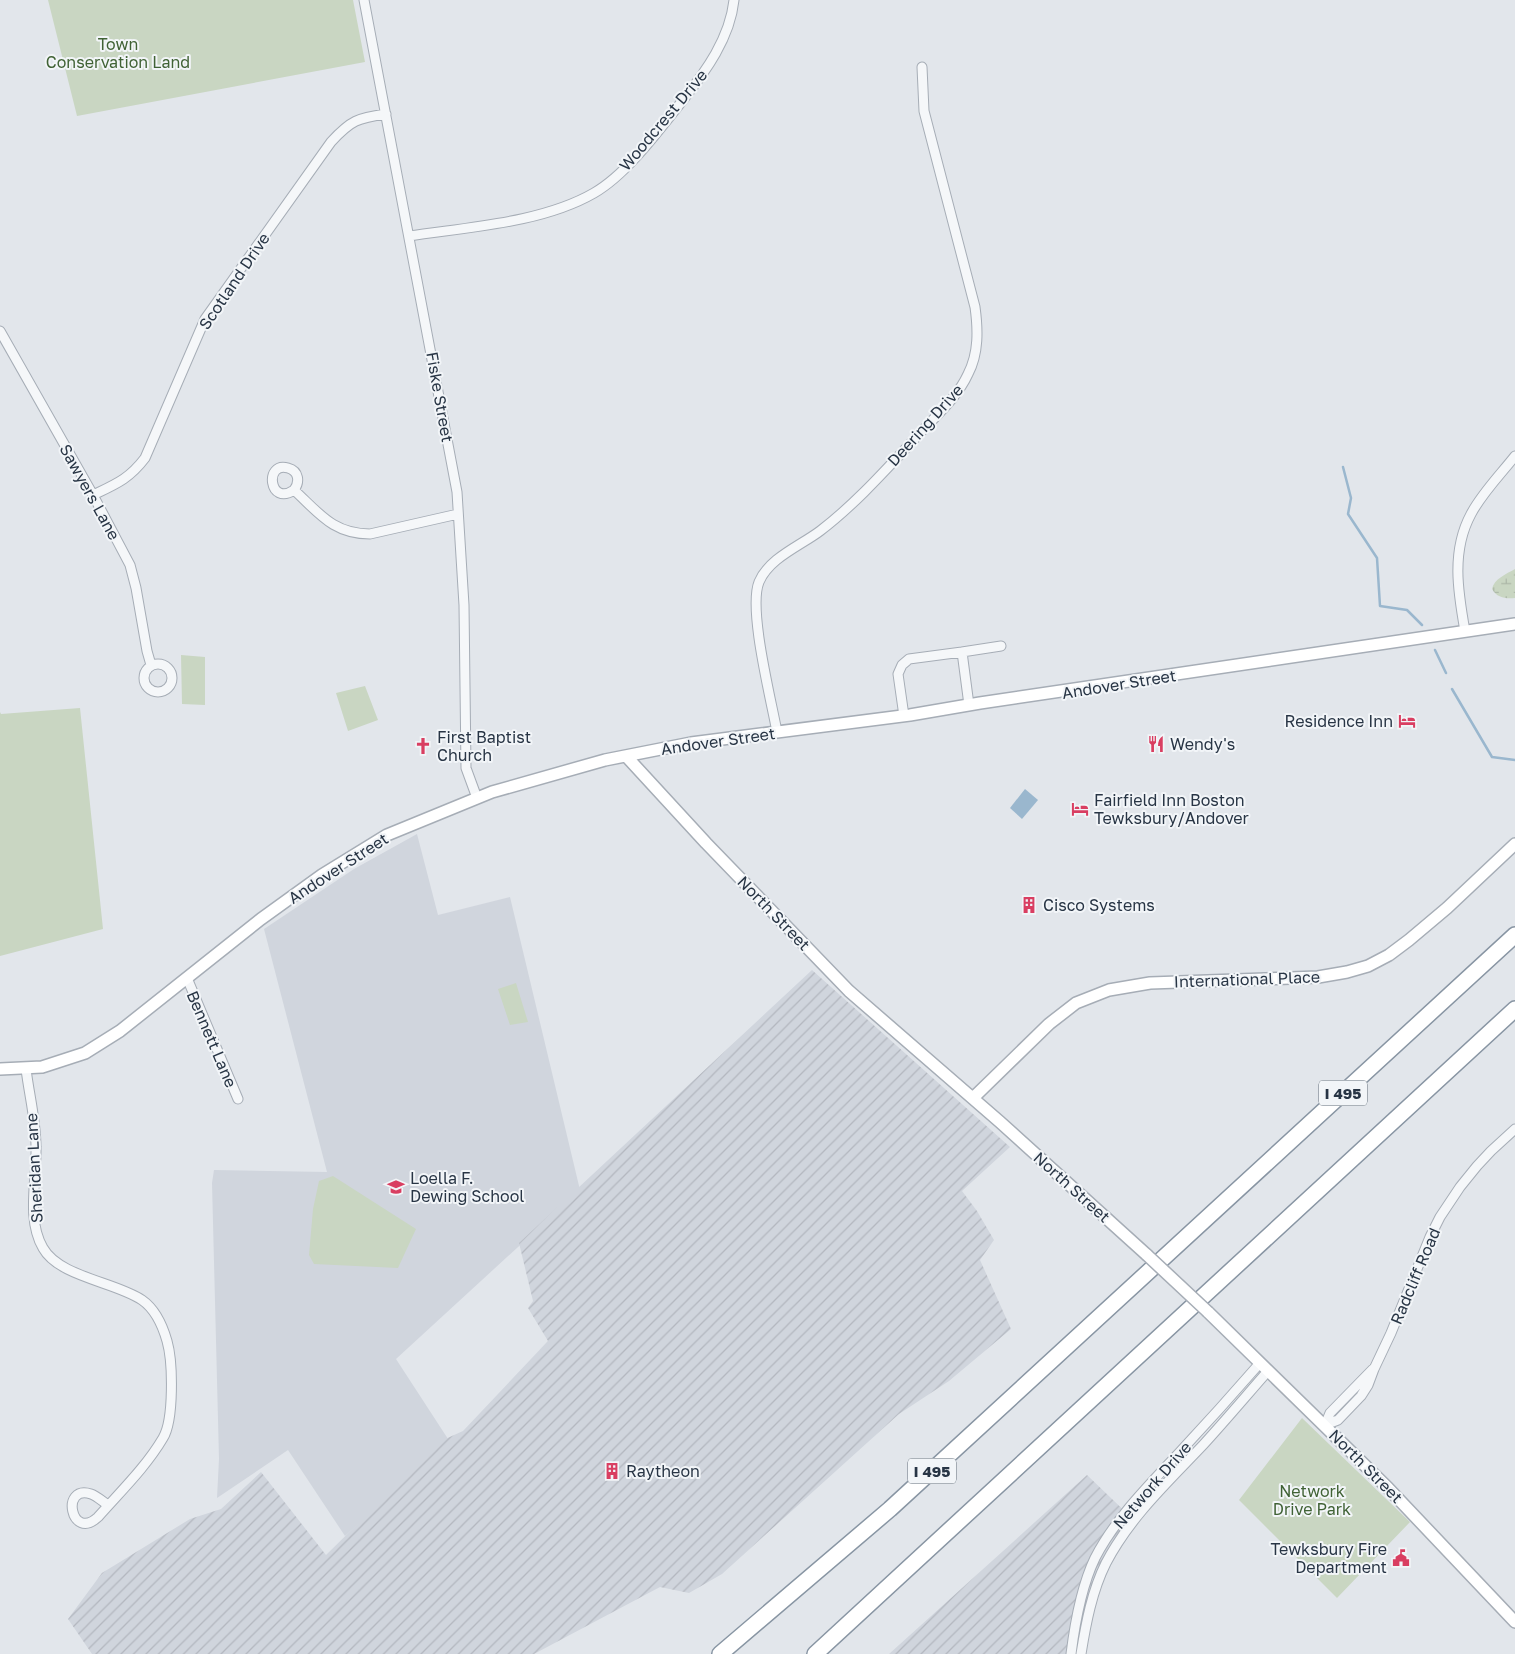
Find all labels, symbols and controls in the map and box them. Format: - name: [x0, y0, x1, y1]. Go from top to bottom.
- park label: Town Conservation Land: [46, 34, 190, 72]
- street label: Woodcrest Drive: [615, 65, 711, 175]
- street label: Scotland Drive: [194, 229, 274, 333]
- street label: Fiske Street: [422, 350, 458, 444]
- street label: Deering Drive: [883, 380, 967, 470]
- street label: Sawyers Lane: [55, 441, 125, 543]
- street label: Andover Street: [1061, 665, 1177, 703]
- place label: Residence Inn: [1285, 711, 1393, 731]
- hotel icon: Residence Inn: [1397, 711, 1417, 731]
- street label: Andover Street: [660, 723, 776, 759]
- place label: First Baptist Church: [437, 727, 531, 765]
- restaurant icon: Wendy's: [1146, 734, 1166, 754]
- place label: Wendy's: [1170, 734, 1235, 754]
- church icon: First Baptist Church: [413, 736, 433, 756]
- place label: Fairfield Inn Boston Tewksbury/Andover: [1094, 790, 1249, 828]
- hotel icon: Fairfield Inn Boston Tewksbury/Andover: [1070, 799, 1090, 819]
- street label: Andover Street: [284, 828, 392, 908]
- street label: North Street: [733, 872, 815, 954]
- building icon: Cisco Systems: [1019, 895, 1039, 915]
- place label: Cisco Systems: [1043, 895, 1155, 915]
- street label: International Place: [1174, 966, 1320, 992]
- street label: Bennett Lane: [183, 988, 241, 1090]
- road number: I 495: [1319, 1080, 1367, 1106]
- street label: Sheridan Lane: [21, 1113, 47, 1223]
- street label: North Street: [1030, 1147, 1114, 1227]
- place label: Loella F. Dewing School: [410, 1168, 524, 1206]
- school or university icon: Loella F. Dewing School: [386, 1177, 406, 1197]
- street label: Radcliff Road: [1386, 1225, 1444, 1327]
- street label: North Street: [1325, 1425, 1407, 1507]
- street label: Network Drive: [1109, 1437, 1195, 1533]
- road number: I 495: [908, 1458, 956, 1484]
- building icon: Raytheon: [602, 1461, 622, 1481]
- place label: Raytheon: [626, 1461, 700, 1481]
- park label: Network Drive Park: [1273, 1481, 1351, 1519]
- place label: Tewksbury Fire Department: [1271, 1539, 1387, 1577]
- public building icon: Tewksbury Fire Department: [1391, 1548, 1411, 1568]

